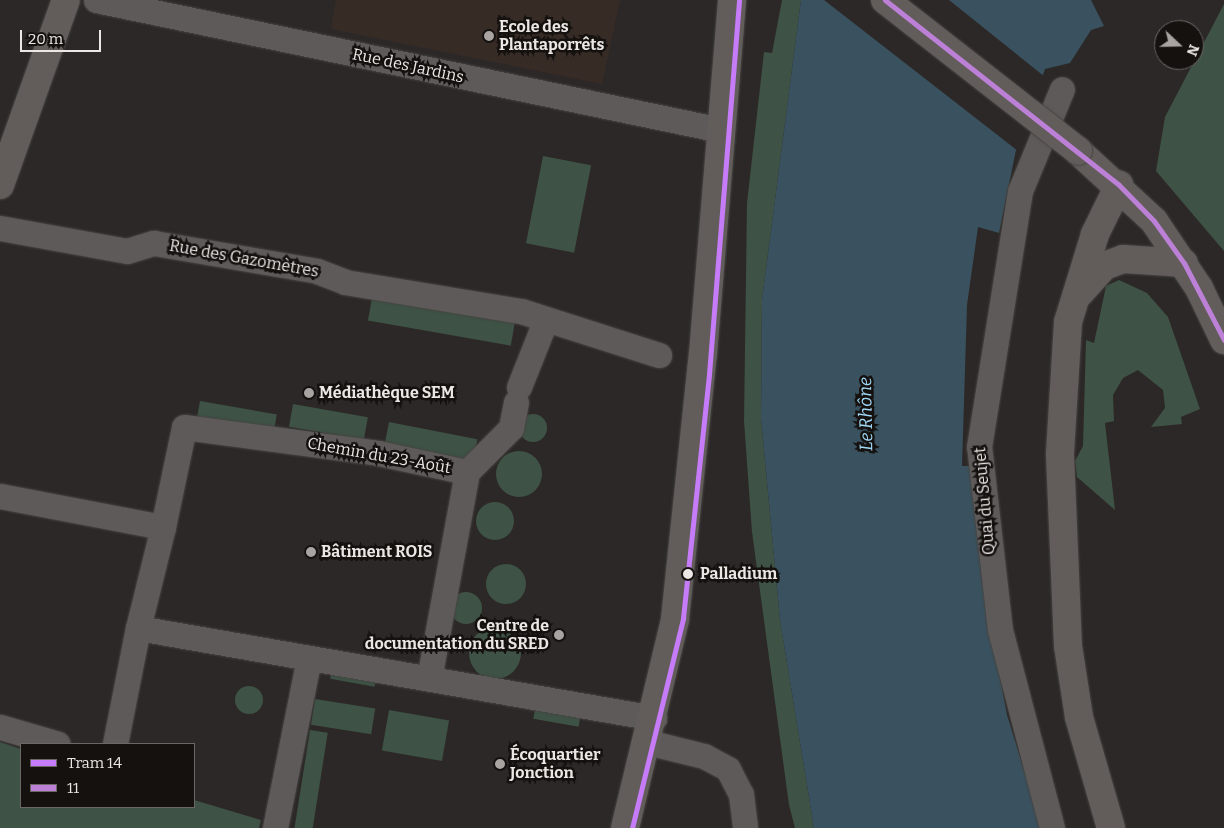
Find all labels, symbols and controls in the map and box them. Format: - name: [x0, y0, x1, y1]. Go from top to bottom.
- place label: Ecole des Plantaporrêts: [499, 17, 604, 55]
- scale bar: [22, 20, 104, 52]
- north arrow: [1154, 20, 1204, 70]
- text: 20 m: [28, 30, 63, 48]
- marker: Ecole des Plantaporrêts: [483, 30, 495, 42]
- text: N: [1183, 42, 1202, 58]
- street label: Rue des Jardins: [350, 45, 466, 87]
- street label: Rue des Gazomètres: [168, 236, 320, 282]
- water label: Le Rhône: [855, 377, 877, 451]
- place label: Médiathèque SEM: [319, 383, 455, 403]
- marker: Médiathèque SEM: [303, 387, 315, 399]
- street label: Chemin du 23-Août: [306, 434, 452, 478]
- street label: Quai du Seujet: [971, 446, 999, 556]
- place label: Bâtiment ROIS: [321, 542, 432, 562]
- marker: Bâtiment ROIS: [305, 546, 317, 558]
- place label: Palladium: [700, 564, 777, 584]
- marker: Palladium: [680, 566, 696, 582]
- place label: Centre de documentation du SRED: [365, 616, 549, 654]
- marker: Centre de documentation du SRED: [553, 629, 565, 641]
- legend: [20, 743, 195, 808]
- place label: Écoquartier Jonction: [510, 745, 600, 783]
- text: Tram 14: [67, 754, 122, 772]
- marker: Écoquartier Jonction: [494, 758, 506, 770]
- text: 11: [67, 779, 79, 797]

